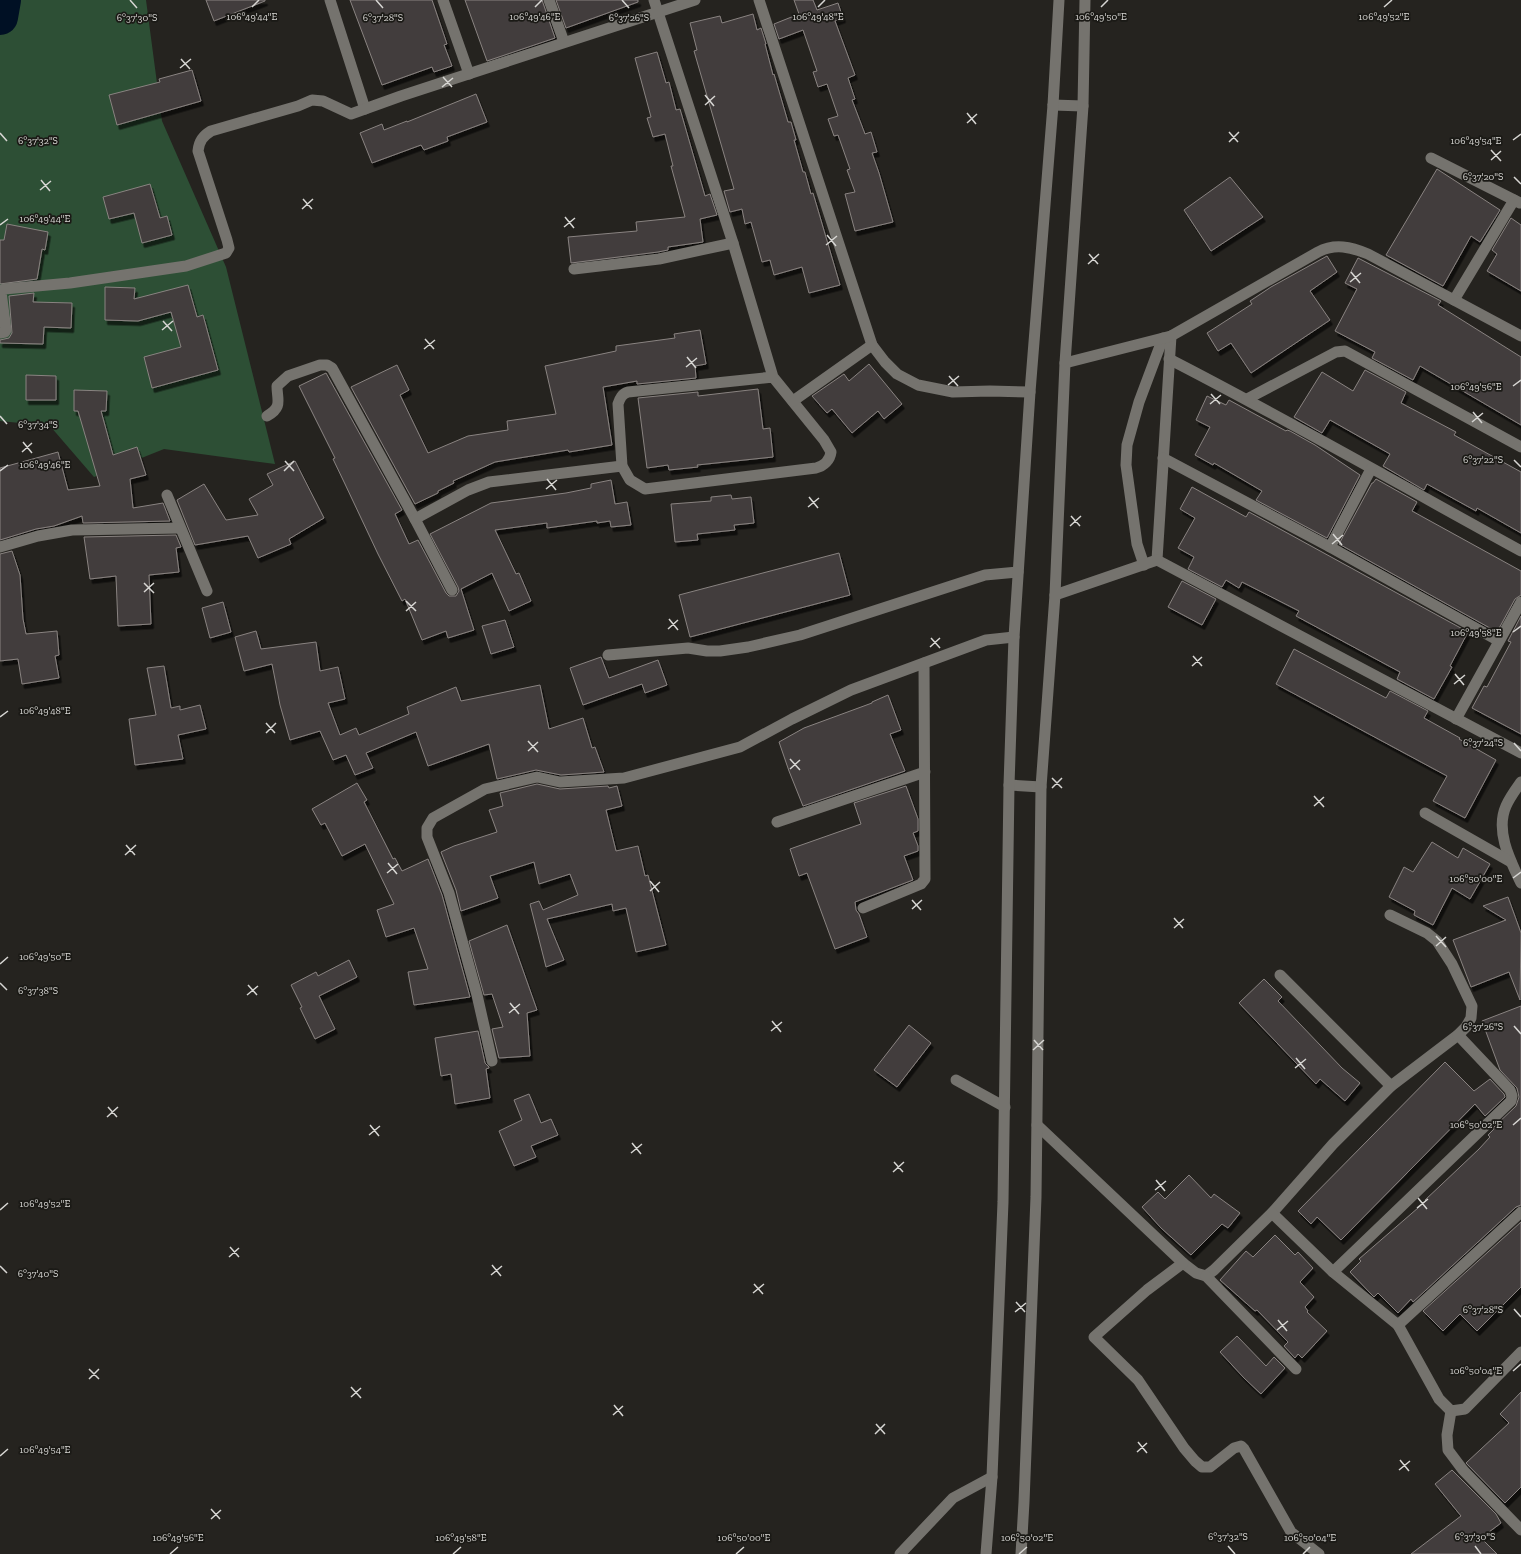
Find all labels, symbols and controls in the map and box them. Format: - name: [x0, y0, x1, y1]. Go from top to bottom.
- text: 106°49'44"E: [227, 11, 278, 23]
- text: 106°49'46"E: [510, 11, 561, 23]
- text: 106°49'48"E: [792, 11, 844, 23]
- text: 106°49'50"E: [1075, 11, 1127, 23]
- text: 106°49'52"E: [1359, 11, 1410, 23]
- text: 6°37'30"S: [117, 12, 157, 24]
- text: 6°37'28"S: [363, 12, 403, 24]
- text: 6°37'26"S: [609, 12, 649, 24]
- text: 6°37'32"S: [18, 135, 58, 147]
- text: 106°49'54"E: [1451, 135, 1502, 147]
- text: 6°37'20"S: [1463, 171, 1503, 183]
- text: 106°49'44"E: [20, 213, 71, 225]
- text: 106°49'56"E: [1450, 381, 1502, 393]
- text: 6°37'34"S: [18, 419, 58, 431]
- text: 6°37'22"S: [1463, 454, 1503, 466]
- text: 106°49'46"E: [20, 459, 71, 471]
- text: 106°49'58"E: [1450, 627, 1502, 639]
- text: 106°49'48"E: [19, 705, 71, 717]
- text: 6°37'24"S: [1463, 737, 1503, 749]
- text: 106°50'00"E: [1450, 873, 1503, 885]
- text: 106°49'50"E: [19, 951, 71, 963]
- text: 6°37'38"S: [18, 985, 58, 997]
- text: 6°37'26"S: [1463, 1021, 1503, 1033]
- text: 106°50'02"E: [1450, 1119, 1502, 1131]
- text: 106°49'52"E: [20, 1198, 71, 1210]
- text: 6°37'40"S: [18, 1268, 58, 1280]
- text: 6°37'28"S: [1463, 1304, 1503, 1316]
- text: 106°50'04"E: [1450, 1365, 1502, 1377]
- text: 106°49'54"E: [20, 1444, 71, 1456]
- text: 6°37'32"S: [1208, 1531, 1248, 1543]
- text: 6°37'30"S: [1455, 1531, 1495, 1543]
- text: 106°49'56"E: [152, 1532, 204, 1544]
- text: 106°49'58"E: [435, 1532, 487, 1544]
- text: 106°50'00"E: [718, 1532, 771, 1544]
- text: 106°50'02"E: [1001, 1532, 1053, 1544]
- text: 106°50'04"E: [1284, 1532, 1336, 1544]

